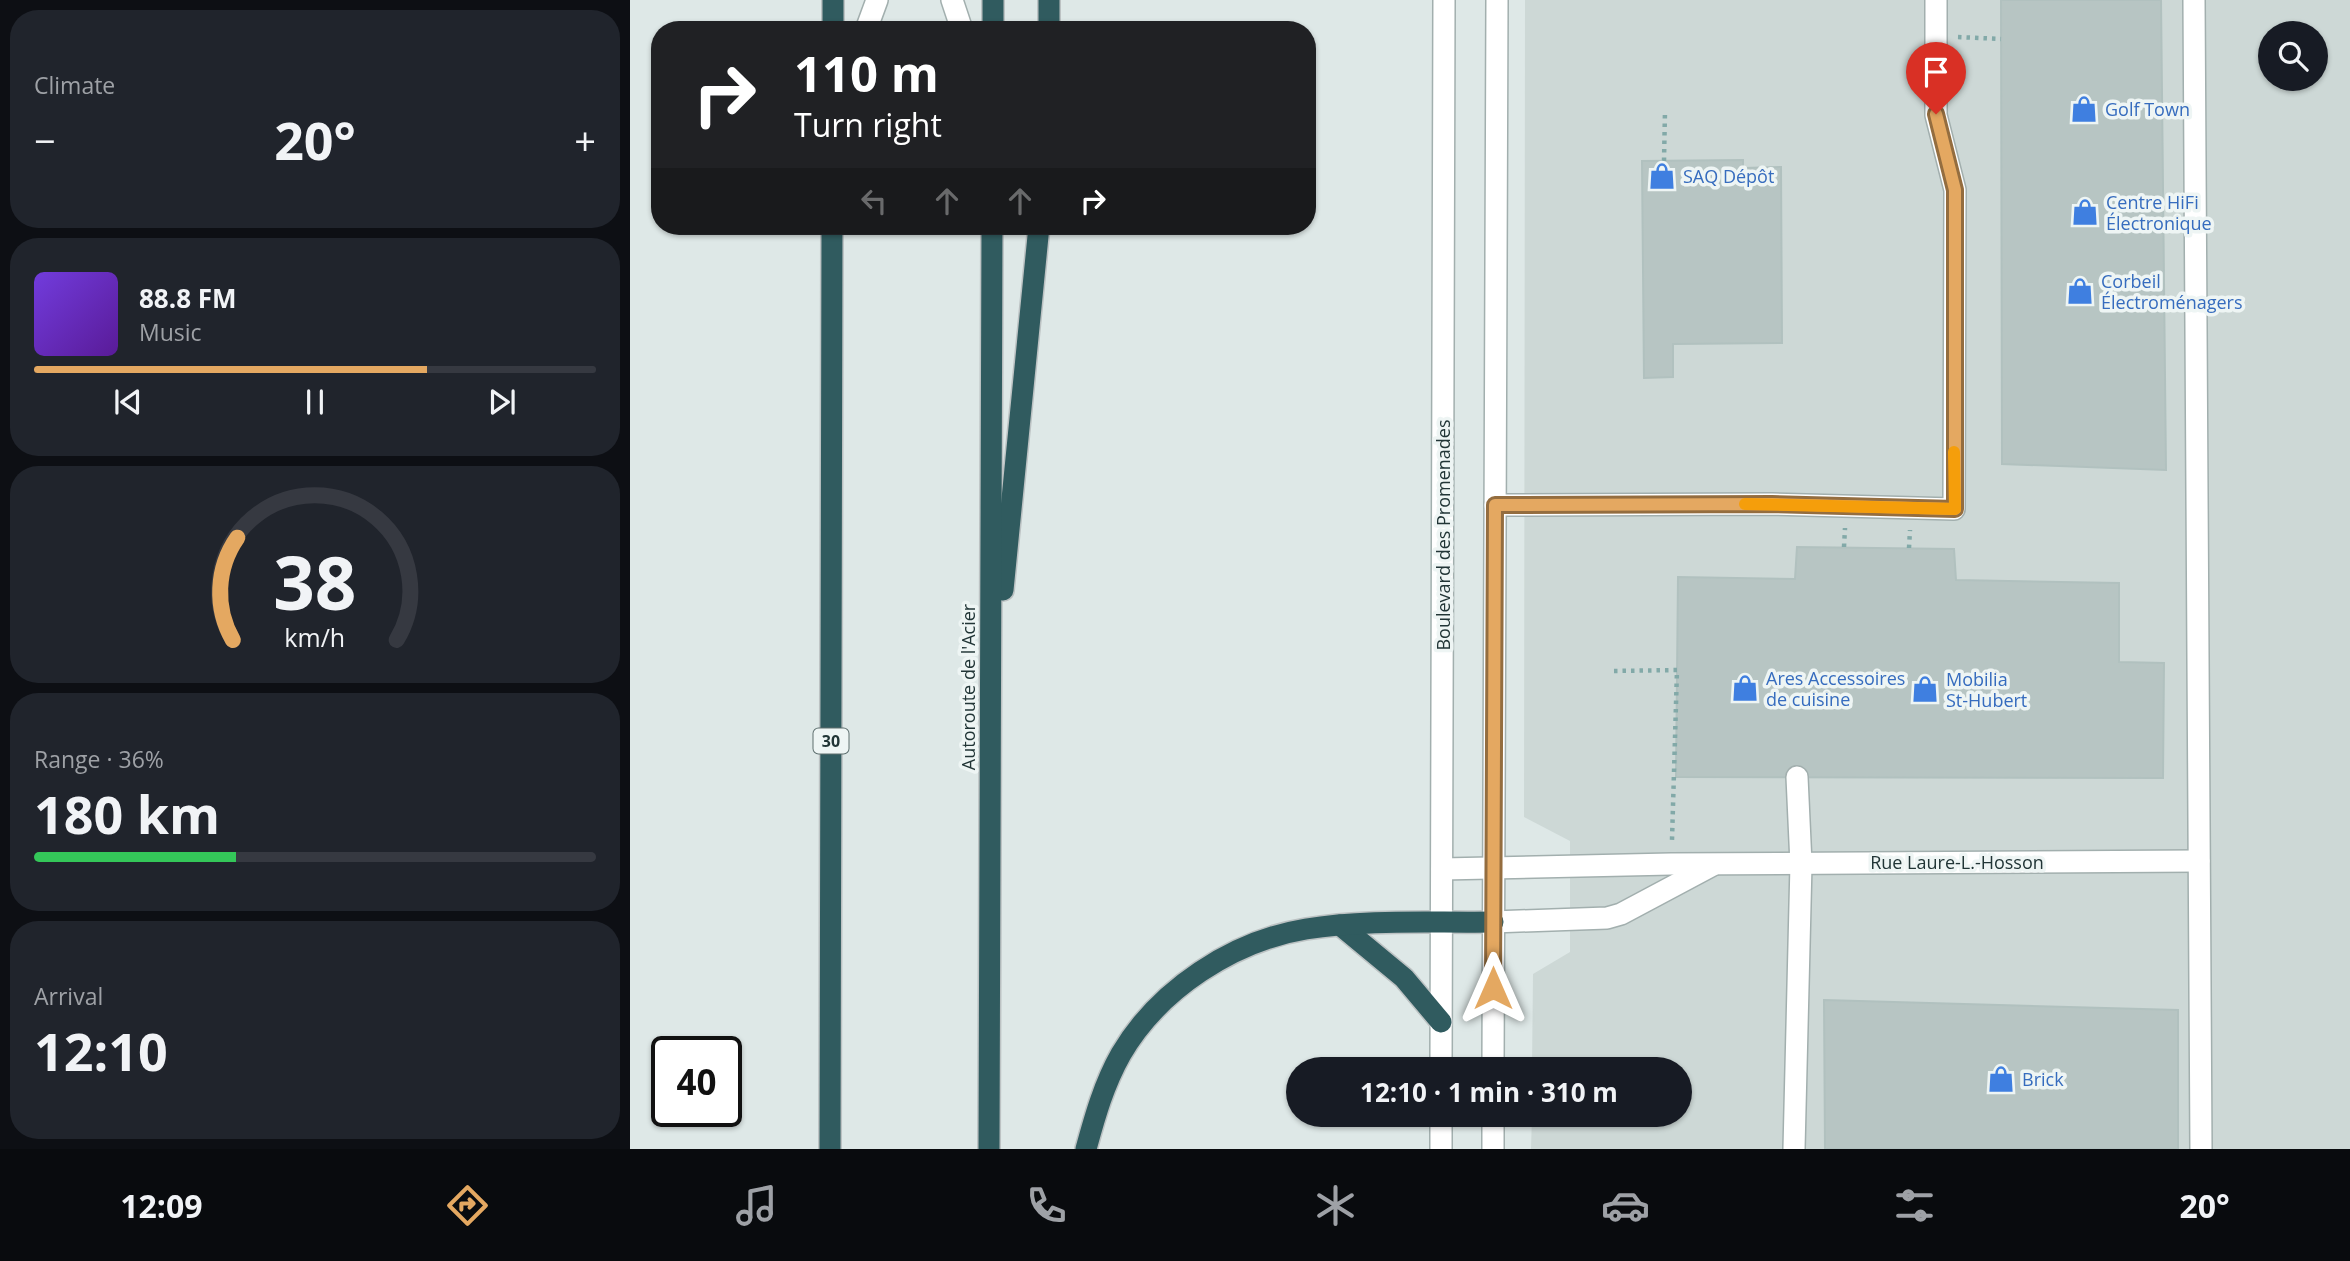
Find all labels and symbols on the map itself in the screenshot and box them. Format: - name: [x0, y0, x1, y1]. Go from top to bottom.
- pin: [1906, 42, 1966, 114]
- shop icon: Golf Town: [2069, 94, 2099, 124]
- place label: Golf Town: [2105, 97, 2190, 121]
- shop icon: SAQ Dépôt: [1647, 161, 1677, 191]
- place label: SAQ Dépôt: [1683, 164, 1774, 188]
- place label: Centre HiFi Électronique: [2106, 190, 2212, 235]
- shop icon: Centre HiFi Électronique: [2070, 197, 2100, 227]
- place label: Corbeil Électroménagers: [2101, 269, 2243, 314]
- shop icon: Corbeil Électroménagers: [2065, 276, 2095, 306]
- street label: Boulevard des Promenades: [1431, 419, 1455, 651]
- street label: Autoroute de l'Acier: [956, 603, 980, 770]
- place label: Ares Accessoires de cuisine: [1766, 666, 1905, 711]
- place label: Mobilia St-Hubert: [1946, 667, 2027, 712]
- shop icon: Ares Accessoires de cuisine: [1730, 673, 1760, 703]
- shop icon: Mobilia St-Hubert: [1910, 674, 1940, 704]
- road number: 30: [814, 728, 848, 754]
- street label: Rue Laure-L.-Hosson: [1870, 850, 2044, 874]
- position arrow: [1456, 951, 1530, 1025]
- speed limit sign: 40: [651, 1036, 742, 1127]
- shop icon: Brick: [1986, 1064, 2016, 1094]
- place label: Brick: [2022, 1067, 2064, 1091]

